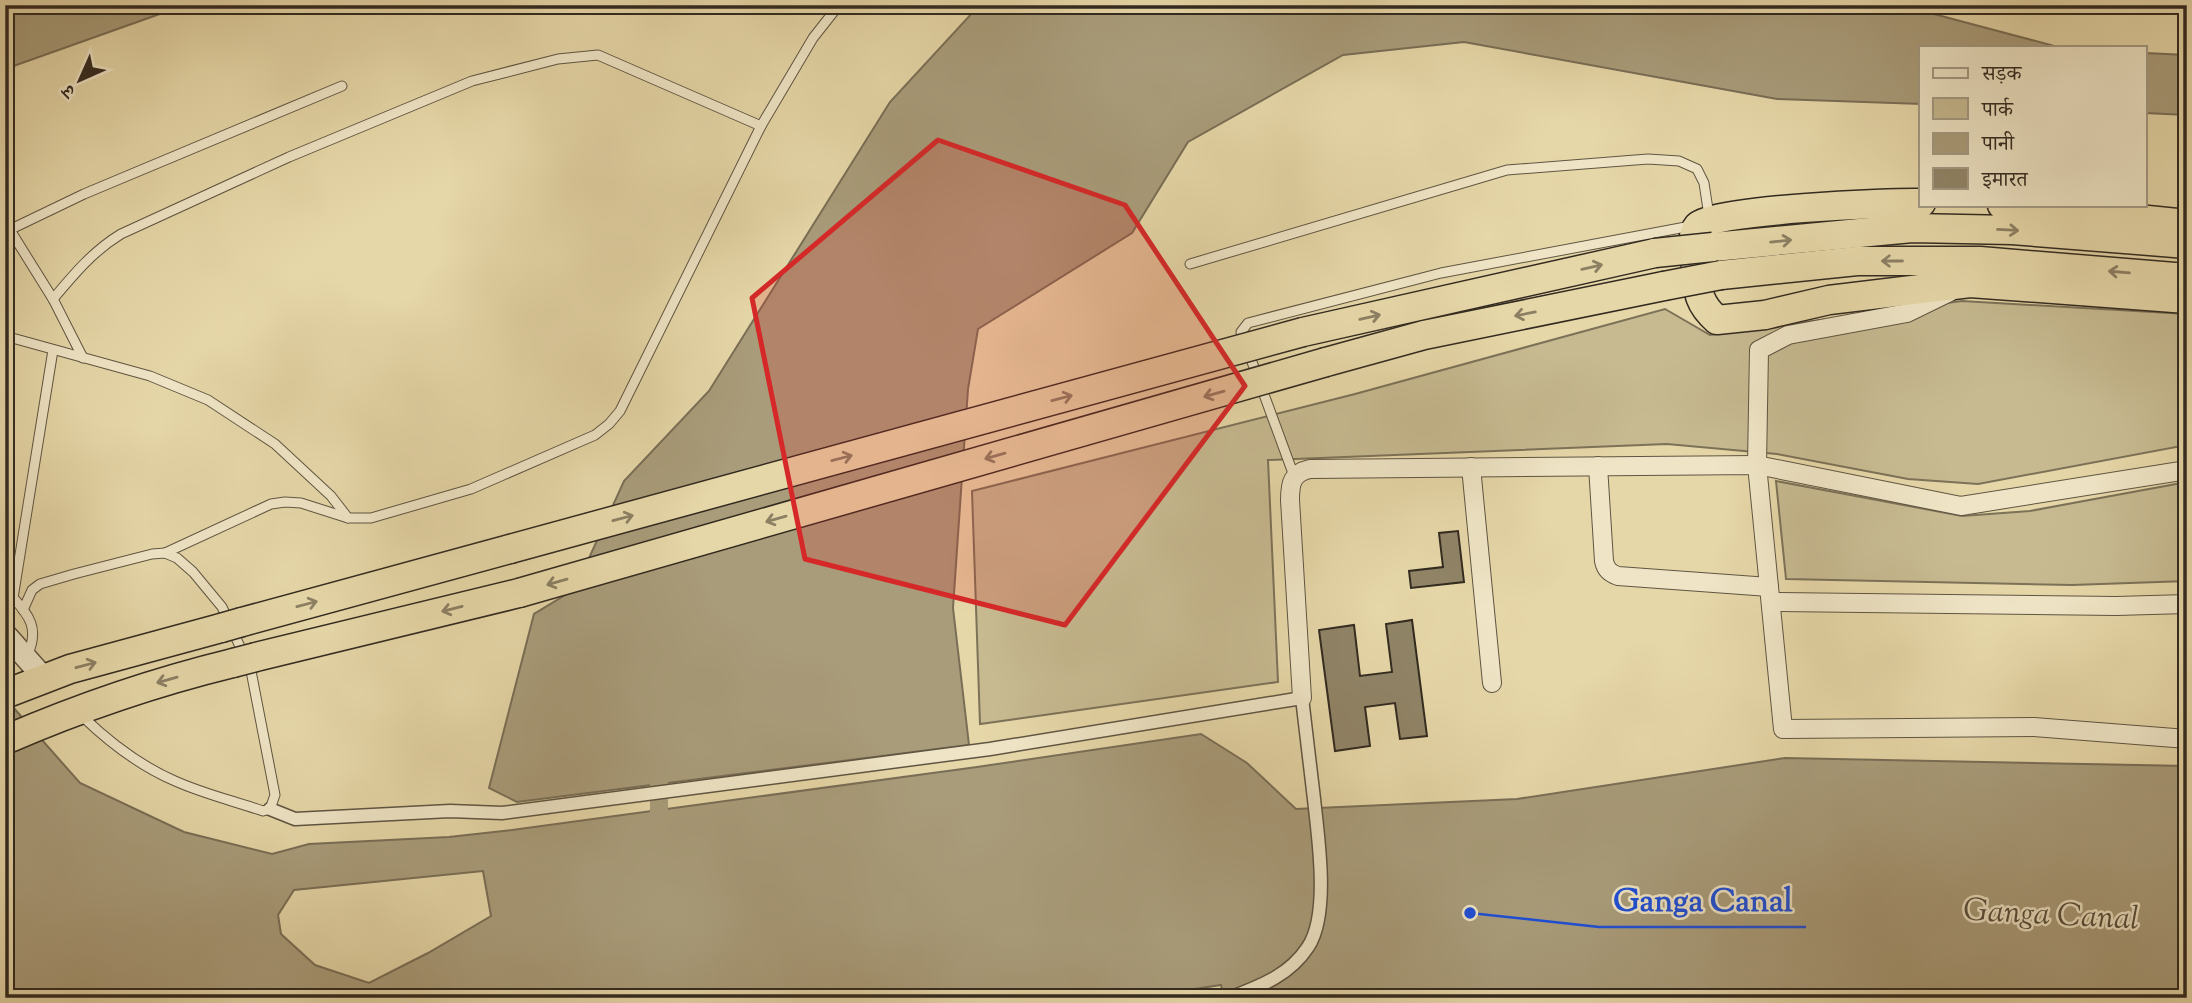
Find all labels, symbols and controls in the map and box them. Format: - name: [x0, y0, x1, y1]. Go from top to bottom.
- north arrow: [46, 46, 116, 116]
- legend: [1919, 46, 2146, 206]
- text: सड़क: [1981, 60, 2022, 90]
- text: उ: [56, 76, 84, 105]
- text: पार्क: [1981, 96, 2014, 126]
- text: पानी: [1981, 130, 2015, 160]
- text: इमारत: [1981, 166, 2029, 196]
- one-way arrow: [1996, 224, 2019, 237]
- one-way arrow: [1770, 234, 1792, 247]
- one-way arrow: [1880, 254, 1903, 268]
- one-way arrow: [1580, 260, 1603, 274]
- one-way arrow: [2108, 265, 2131, 278]
- one-way arrow: [1514, 308, 1537, 322]
- one-way arrow: [1358, 310, 1381, 324]
- one-way arrow: [1203, 388, 1225, 401]
- one-way arrow: [1050, 391, 1072, 404]
- one-way arrow: [830, 451, 853, 464]
- one-way arrow: [984, 451, 1006, 464]
- one-way arrow: [611, 511, 634, 524]
- one-way arrow: [765, 513, 788, 526]
- one-way arrow: [547, 576, 569, 589]
- one-way arrow: [296, 597, 318, 610]
- one-way arrow: [441, 603, 464, 616]
- one-way arrow: [74, 658, 96, 671]
- one-way arrow: [156, 674, 178, 687]
- callout: Ganga Canal: [1599, 874, 1806, 927]
- text: Ganga Canal: [1613, 880, 1793, 926]
- water label: Ganga Canal: [1962, 888, 2140, 944]

